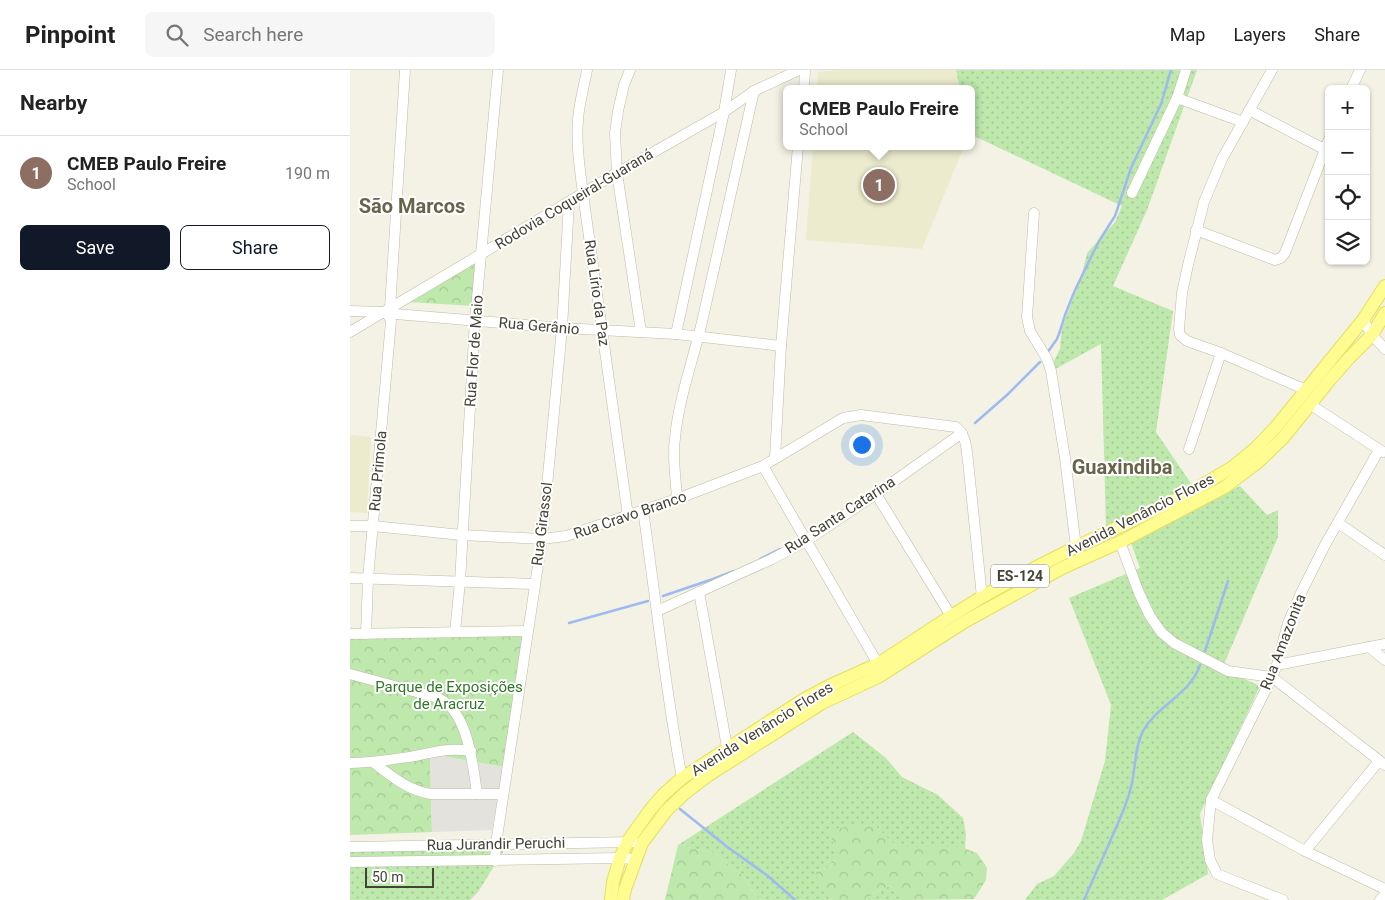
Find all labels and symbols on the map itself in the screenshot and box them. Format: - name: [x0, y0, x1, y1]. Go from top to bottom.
- street label: Rodovia Coqueiral-Guaraná: [492, 145, 656, 253]
- pin: 1: [863, 166, 895, 204]
- district label: São Marcos: [359, 194, 465, 218]
- street label: Rua Lírio da Paz: [581, 239, 613, 347]
- street label: Rua Flor de Maio: [461, 294, 487, 408]
- street label: Rua Gerânio: [498, 314, 580, 338]
- street label: Rua Primola: [365, 430, 391, 512]
- your location: [849, 432, 875, 458]
- district label: Guaxindiba: [1072, 455, 1173, 479]
- street label: Avenida Venâncio Flores: [1063, 470, 1217, 560]
- street label: Rua Santa Catarina: [782, 473, 898, 557]
- street label: Rua Girassol: [528, 481, 556, 567]
- street label: Rua Cravo Branco: [571, 487, 689, 543]
- road number: ES-124: [991, 564, 1049, 588]
- street label: Rua Amazonita: [1256, 591, 1310, 693]
- park label: Parque de Exposições de Aracruz: [375, 678, 523, 713]
- street label: Avenida Venâncio Flores: [688, 678, 836, 780]
- street label: Rua Jurandir Peruchi: [427, 834, 565, 854]
- scale bar: [365, 865, 434, 888]

